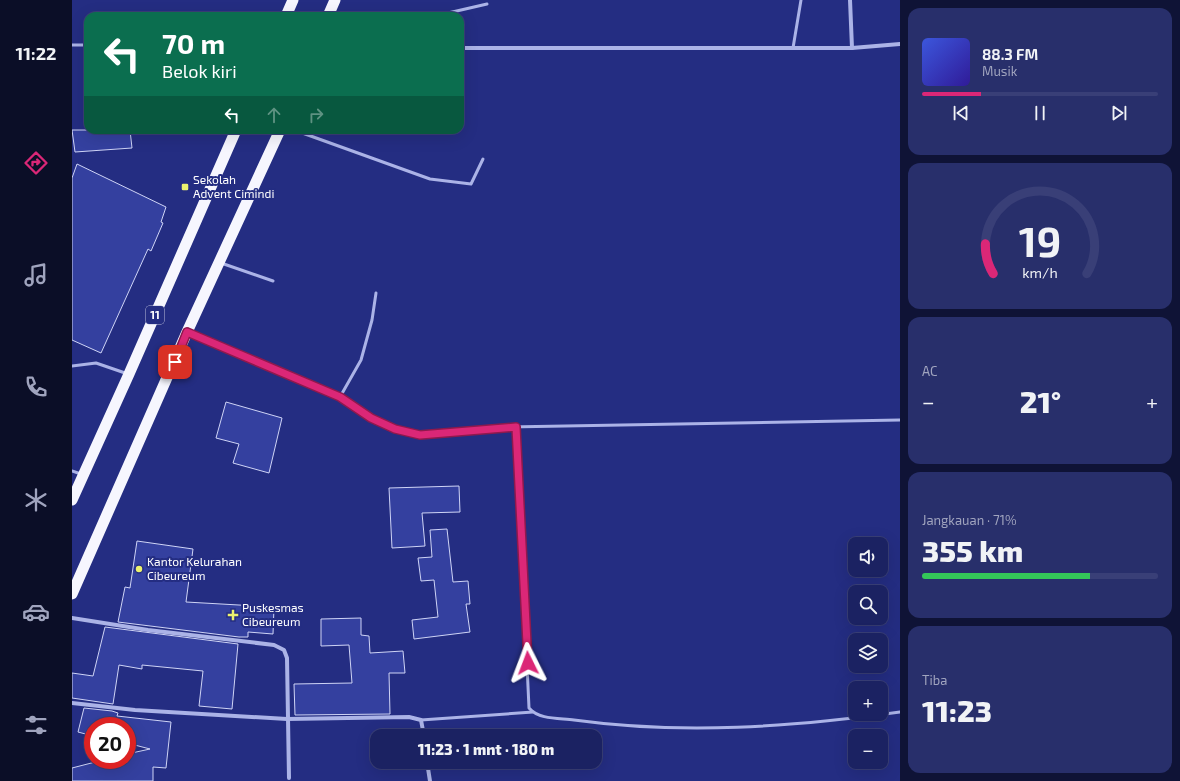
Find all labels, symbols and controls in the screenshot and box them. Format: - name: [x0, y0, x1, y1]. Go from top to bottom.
- text: 70 m: [162, 26, 225, 60]
- icon: left: [96, 28, 148, 80]
- text: 11:22: [15, 42, 57, 64]
- text: 88.3 FM: [982, 45, 1038, 63]
- text: Belok kiri: [162, 60, 237, 82]
- text: Musik: [982, 63, 1017, 79]
- icon: previous: [950, 102, 972, 124]
- icon: pause: [1029, 102, 1051, 124]
- icon: next: [1108, 102, 1130, 124]
- icon: left: [221, 104, 243, 126]
- icon: ahead: [263, 104, 285, 126]
- icon: right: [305, 104, 327, 126]
- icon: directions: [22, 149, 50, 177]
- place label: Sekolah Advent Cimindi: [193, 172, 274, 200]
- marker: Sekolah Advent Cimindi: [180, 182, 190, 192]
- text: 19: [1019, 215, 1061, 265]
- icon: music: [22, 261, 50, 289]
- text: km/h: [1022, 263, 1058, 280]
- road number: 11: [146, 306, 164, 324]
- pin: [158, 345, 192, 379]
- icon: arrive: [164, 351, 186, 373]
- text: AC: [922, 363, 937, 379]
- icon: phone: [22, 373, 50, 401]
- text: 21°: [1020, 383, 1061, 419]
- text: −: [922, 388, 935, 414]
- text: +: [1146, 388, 1158, 414]
- icon: climate: [22, 486, 50, 514]
- text: Jangkauan · 71%: [922, 512, 1017, 528]
- text: 355 km: [922, 532, 1023, 568]
- map controls: [848, 537, 888, 769]
- button: sound: [848, 537, 888, 577]
- place label: Kantor Kelurahan Cibeureum: [147, 554, 242, 582]
- marker: Kantor Kelurahan Cibeureum: [134, 564, 144, 574]
- button: search: [848, 585, 888, 625]
- icon: car: [22, 598, 50, 626]
- place label: Puskesmas Cibeureum: [242, 600, 304, 628]
- marker: Puskesmas Cibeureum: [227, 609, 239, 621]
- button: layers: [848, 633, 888, 673]
- position arrow: [507, 642, 549, 684]
- text: Tiba: [922, 672, 947, 688]
- button: +: [848, 681, 888, 721]
- text: 11:23: [922, 692, 992, 728]
- icon: filters: [22, 711, 50, 739]
- speed limit sign: 20: [84, 717, 136, 769]
- button: −: [848, 729, 888, 769]
- text: 11:23 · 1 mnt · 180 m: [418, 740, 554, 758]

